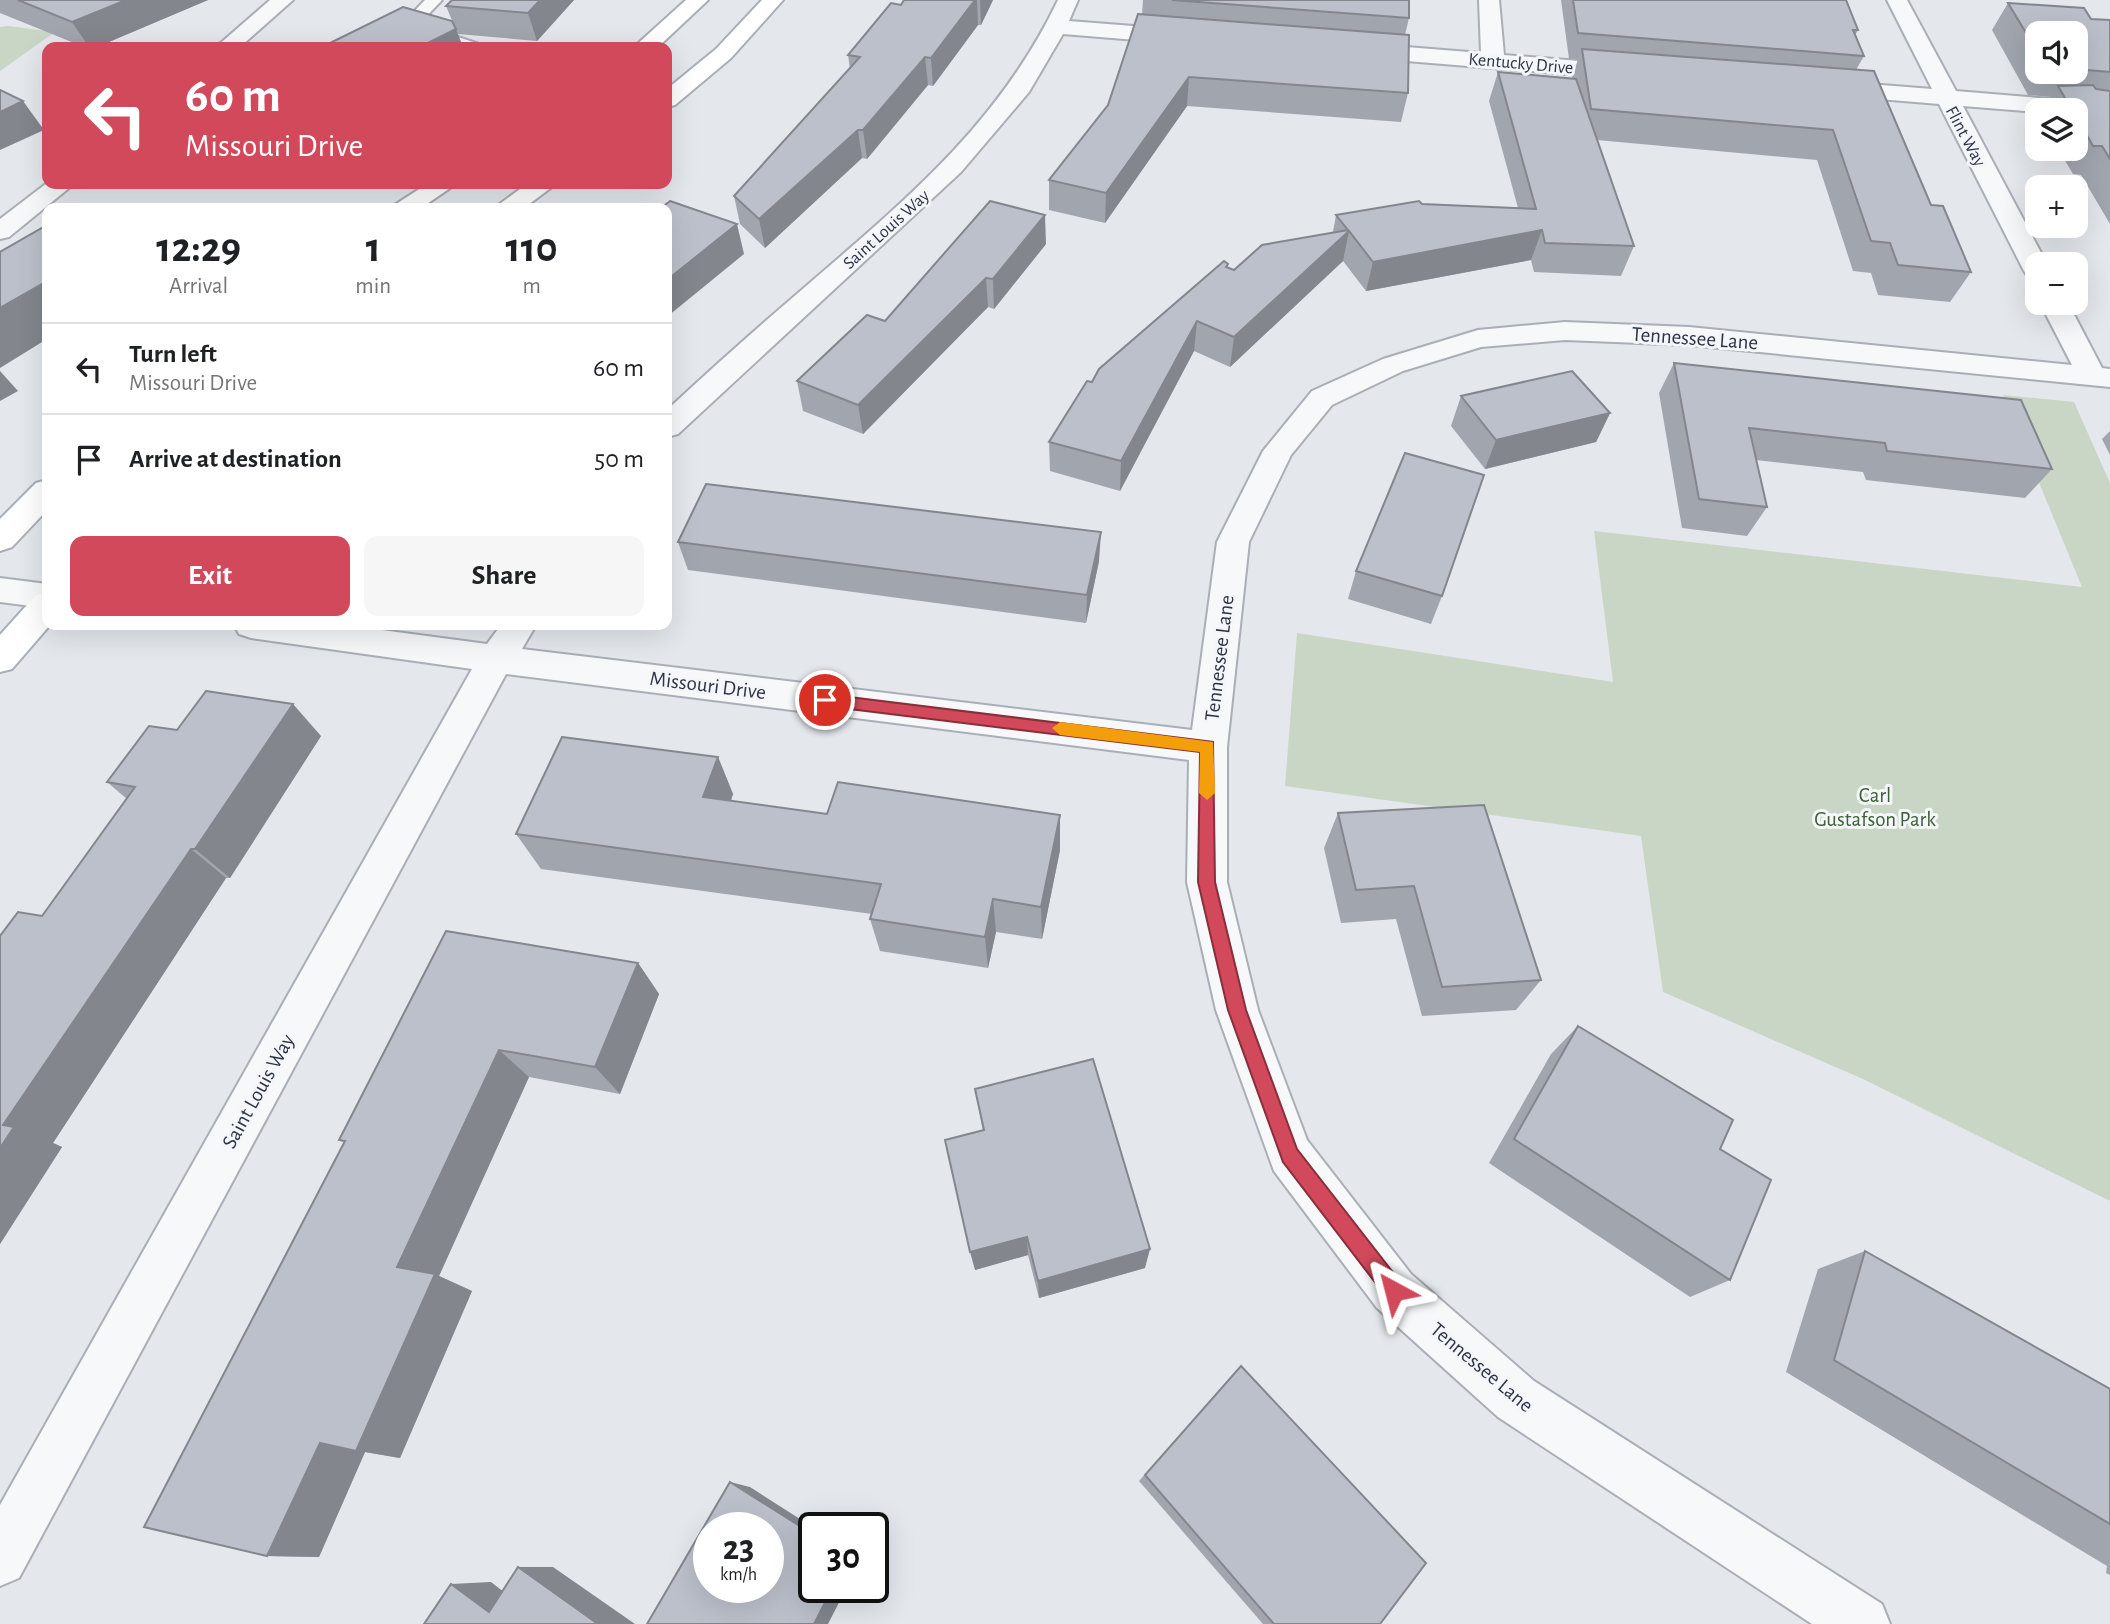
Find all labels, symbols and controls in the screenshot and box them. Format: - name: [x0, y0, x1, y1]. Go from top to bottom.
- map controls: [2025, 21, 2088, 315]
- button: sound: [2025, 21, 2088, 84]
- street label: Kentucky Drive: [1468, 50, 1574, 78]
- icon: left: [70, 70, 161, 161]
- text: 60 m: [185, 72, 281, 121]
- button: layers: [2025, 98, 2088, 161]
- street label: Flint Way: [1942, 103, 1989, 170]
- text: Missouri Drive: [185, 130, 363, 162]
- button: +: [2025, 175, 2088, 238]
- street label: Saint Louis Way: [840, 186, 933, 273]
- text: 12:29: [156, 227, 241, 269]
- text: 1: [366, 227, 381, 269]
- text: 110: [506, 227, 558, 269]
- button: −: [2025, 252, 2088, 315]
- text: Arrival: [169, 275, 228, 298]
- text: min: [355, 275, 391, 298]
- text: m: [522, 275, 541, 298]
- street label: Tennessee Lane: [1631, 324, 1759, 353]
- text: Turn left: [129, 341, 217, 367]
- icon: left: [70, 350, 108, 388]
- text: 60 m: [593, 355, 644, 381]
- text: Missouri Drive: [129, 372, 257, 395]
- icon: arrive: [70, 441, 108, 479]
- text: Arrive at destination: [129, 446, 342, 472]
- text: 50 m: [594, 446, 644, 472]
- button: Exit: [70, 536, 350, 616]
- button: Share: [364, 536, 644, 616]
- street label: Tennessee Lane: [1201, 594, 1238, 722]
- street label: Missouri Drive: [649, 668, 767, 703]
- pin: [795, 670, 855, 730]
- icon: arrive: [806, 681, 844, 719]
- park label: Carl Gustafson Park: [1814, 785, 1936, 830]
- street label: Saint Louis Way: [218, 1031, 298, 1152]
- position arrow: [1357, 1254, 1431, 1328]
- street label: Tennessee Lane: [1426, 1319, 1537, 1416]
- speed limit sign: 30: [798, 1512, 889, 1603]
- text: 23: [723, 1531, 754, 1566]
- text: km/h: [720, 1566, 757, 1584]

